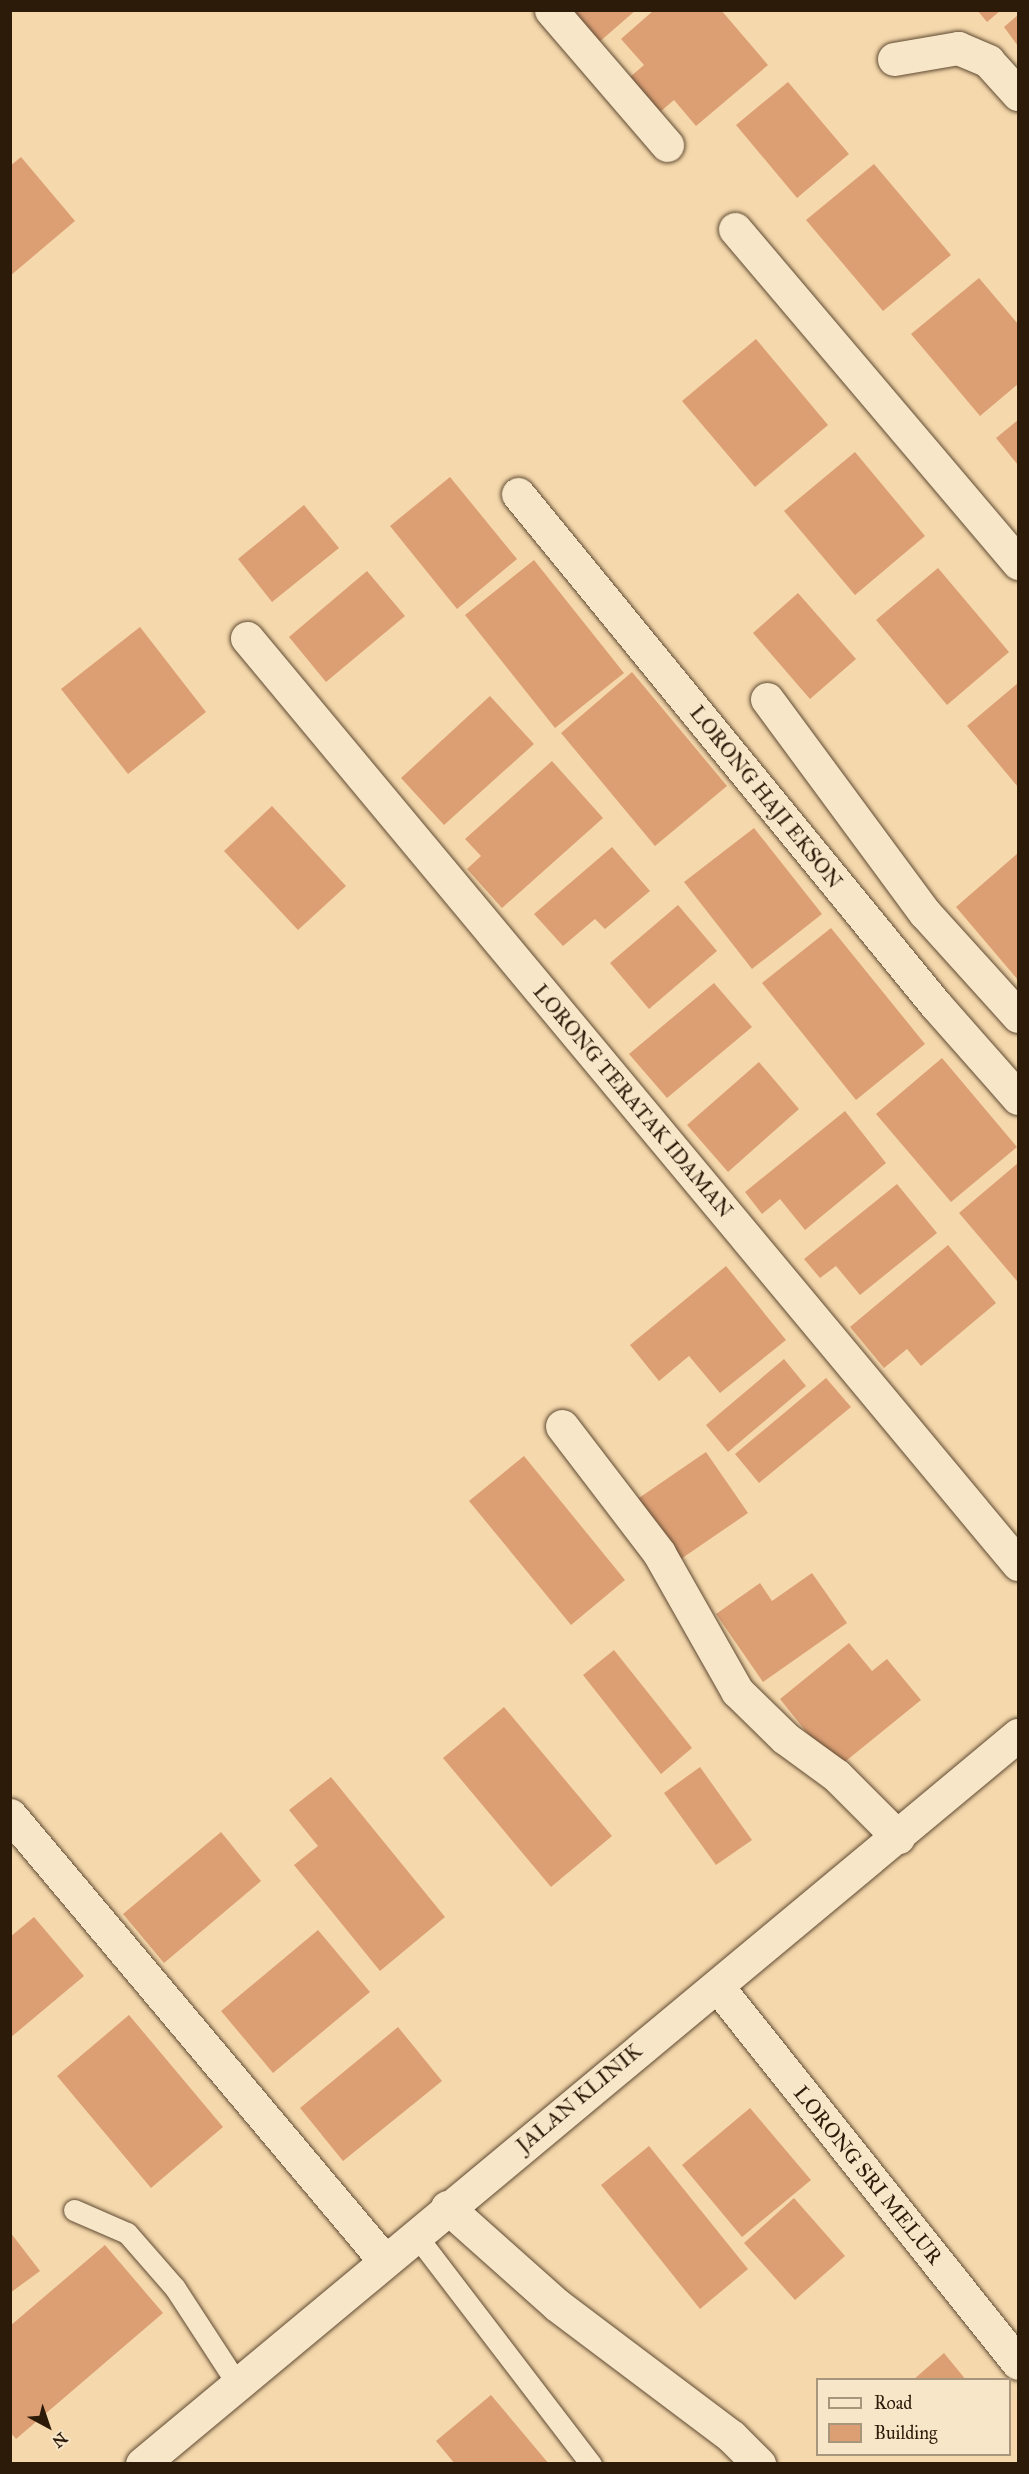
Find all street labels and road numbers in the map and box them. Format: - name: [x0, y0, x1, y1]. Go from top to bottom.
- street label: LORONG HAJI EKSON: [684, 700, 848, 894]
- street label: LORONG TERATAK IDAMAN: [528, 979, 738, 1223]
- street label: JALAN KLINIK: [511, 2038, 647, 2158]
- street label: LORONG SRI MELUR: [788, 2081, 948, 2269]

